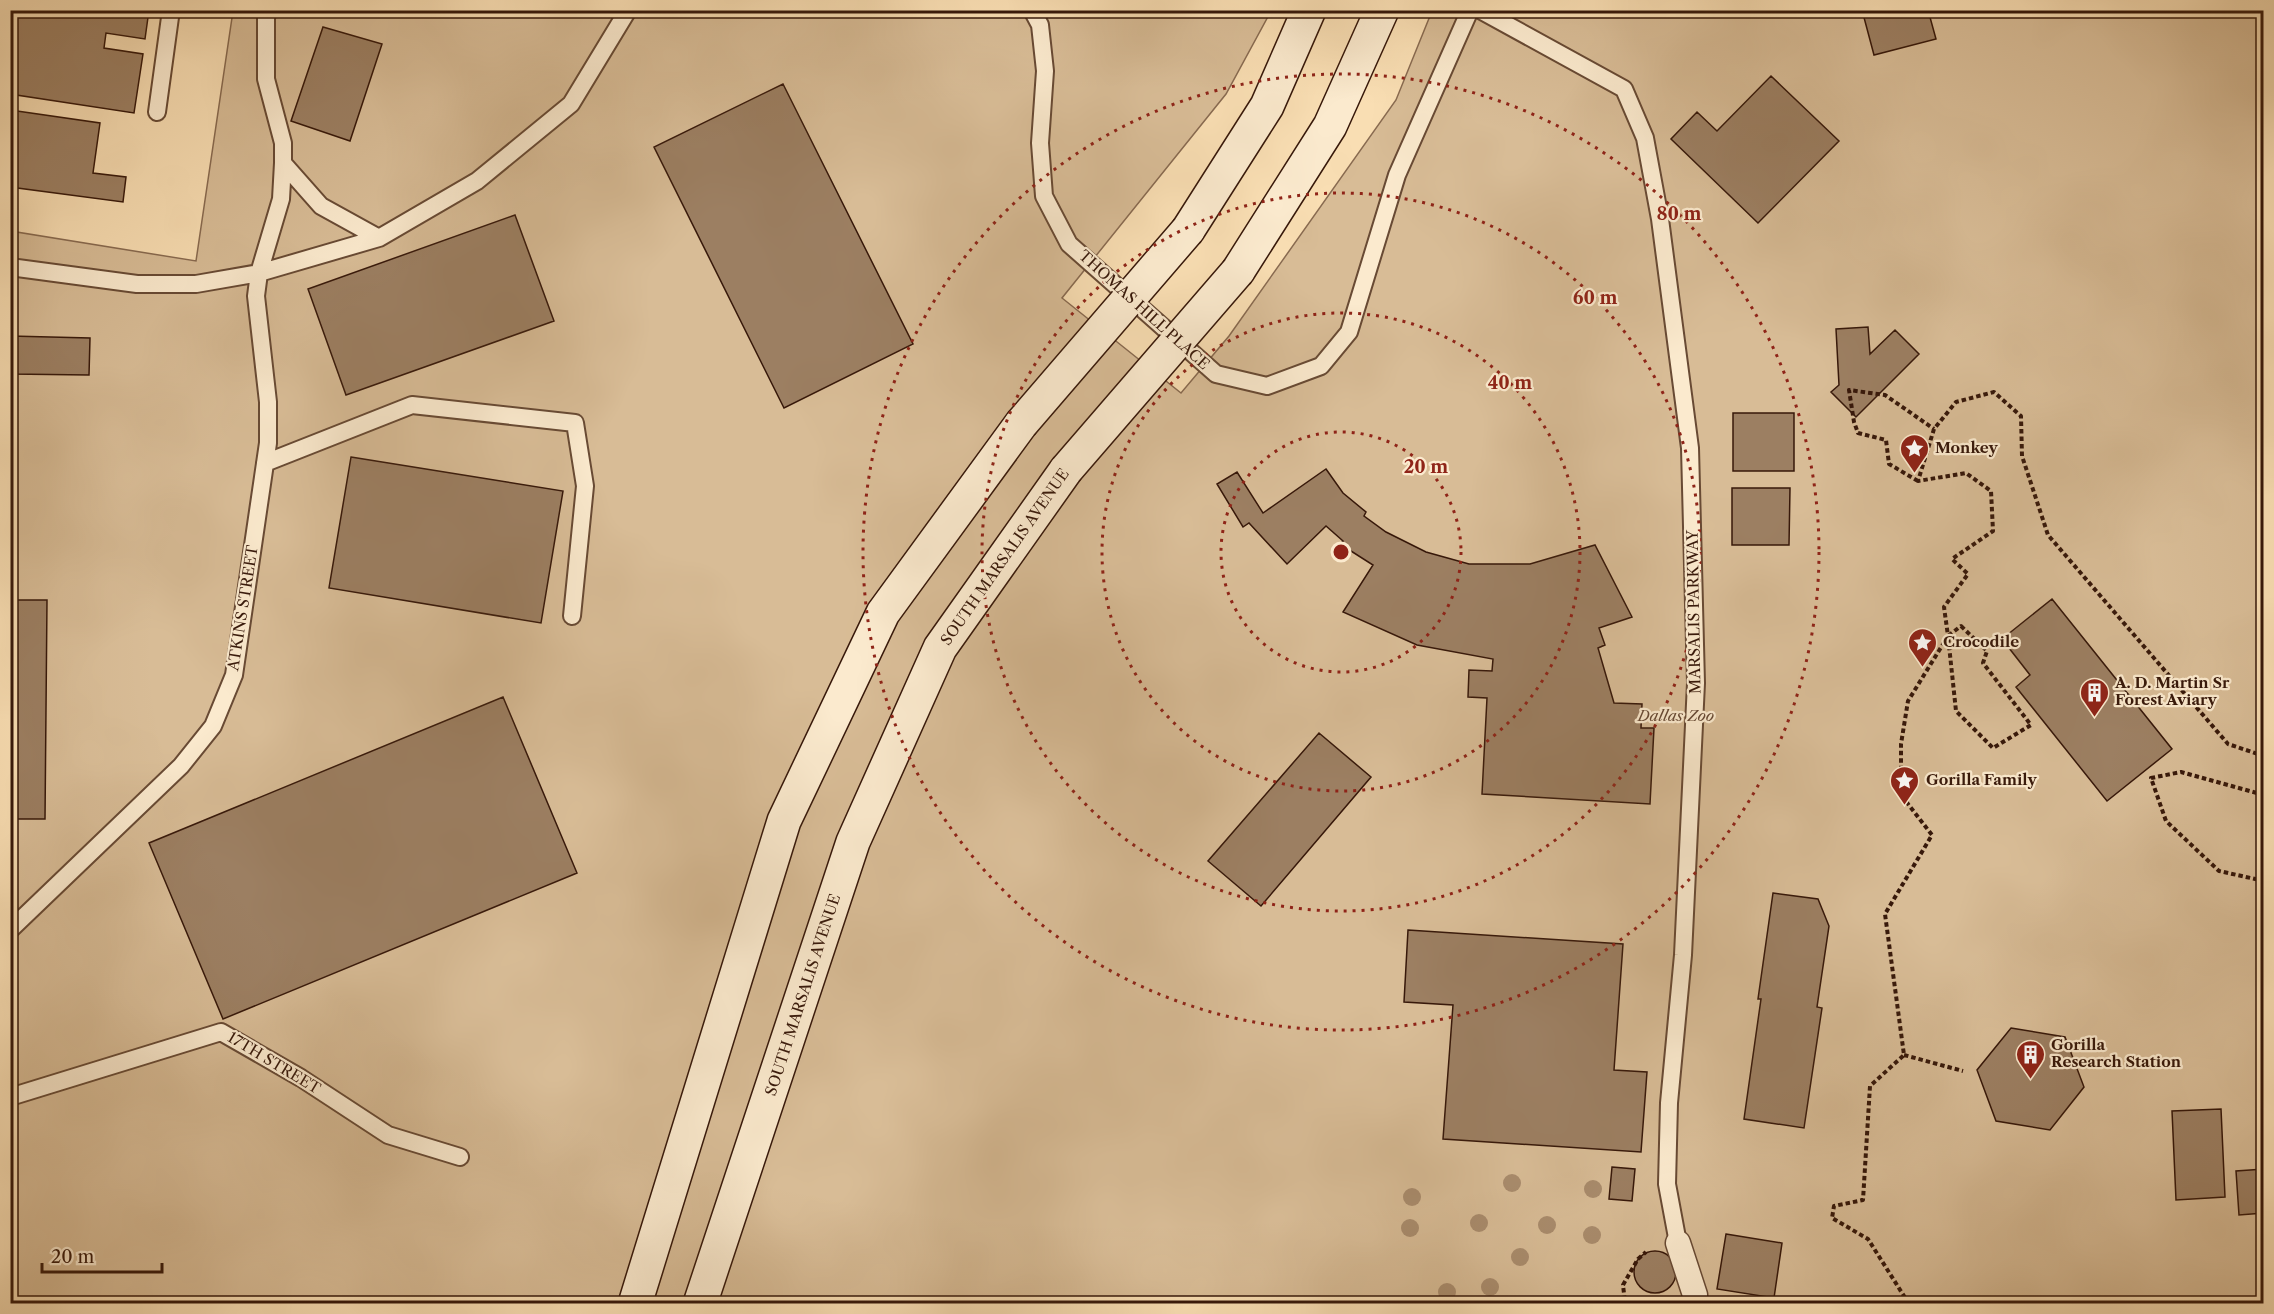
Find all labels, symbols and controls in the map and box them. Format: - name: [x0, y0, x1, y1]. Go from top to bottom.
- text: 80 m: [1656, 203, 1702, 225]
- street label: THOMAS HILL PLACE: [1075, 246, 1214, 373]
- text: 60 m: [1573, 287, 1617, 309]
- text: 40 m: [1488, 372, 1532, 394]
- place icon: Monkey: [1898, 432, 1930, 474]
- place label: Monkey: [1935, 438, 1999, 457]
- text: 20 m: [1404, 456, 1448, 478]
- street label: SOUTH MARSALIS AVENUE: [936, 465, 1073, 649]
- street label: MARSALIS PARKWAY: [1683, 529, 1704, 694]
- centre of rings: [1331, 542, 1351, 562]
- street label: ATKINS STREET: [223, 543, 262, 673]
- place icon: Crocodile: [1906, 626, 1938, 668]
- place label: Crocodile: [1943, 632, 2019, 651]
- place label: A. D. Martin Sr Forest Aviary: [2114, 673, 2230, 709]
- building icon: A. D. Martin Sr Forest Aviary: [2078, 676, 2110, 718]
- park label: Dallas Zoo: [1637, 706, 1714, 725]
- place icon: Gorilla Family: [1889, 764, 1921, 806]
- place label: Gorilla Family: [1926, 770, 2037, 789]
- street label: SOUTH MARSALIS AVENUE: [761, 891, 844, 1098]
- street label: 17TH STREET: [224, 1027, 325, 1098]
- place label: Gorilla Research Station: [2051, 1035, 2182, 1071]
- building icon: Gorilla Research Station: [2014, 1038, 2046, 1080]
- scale bar: [42, 1236, 162, 1274]
- text: 20 m: [51, 1246, 95, 1268]

